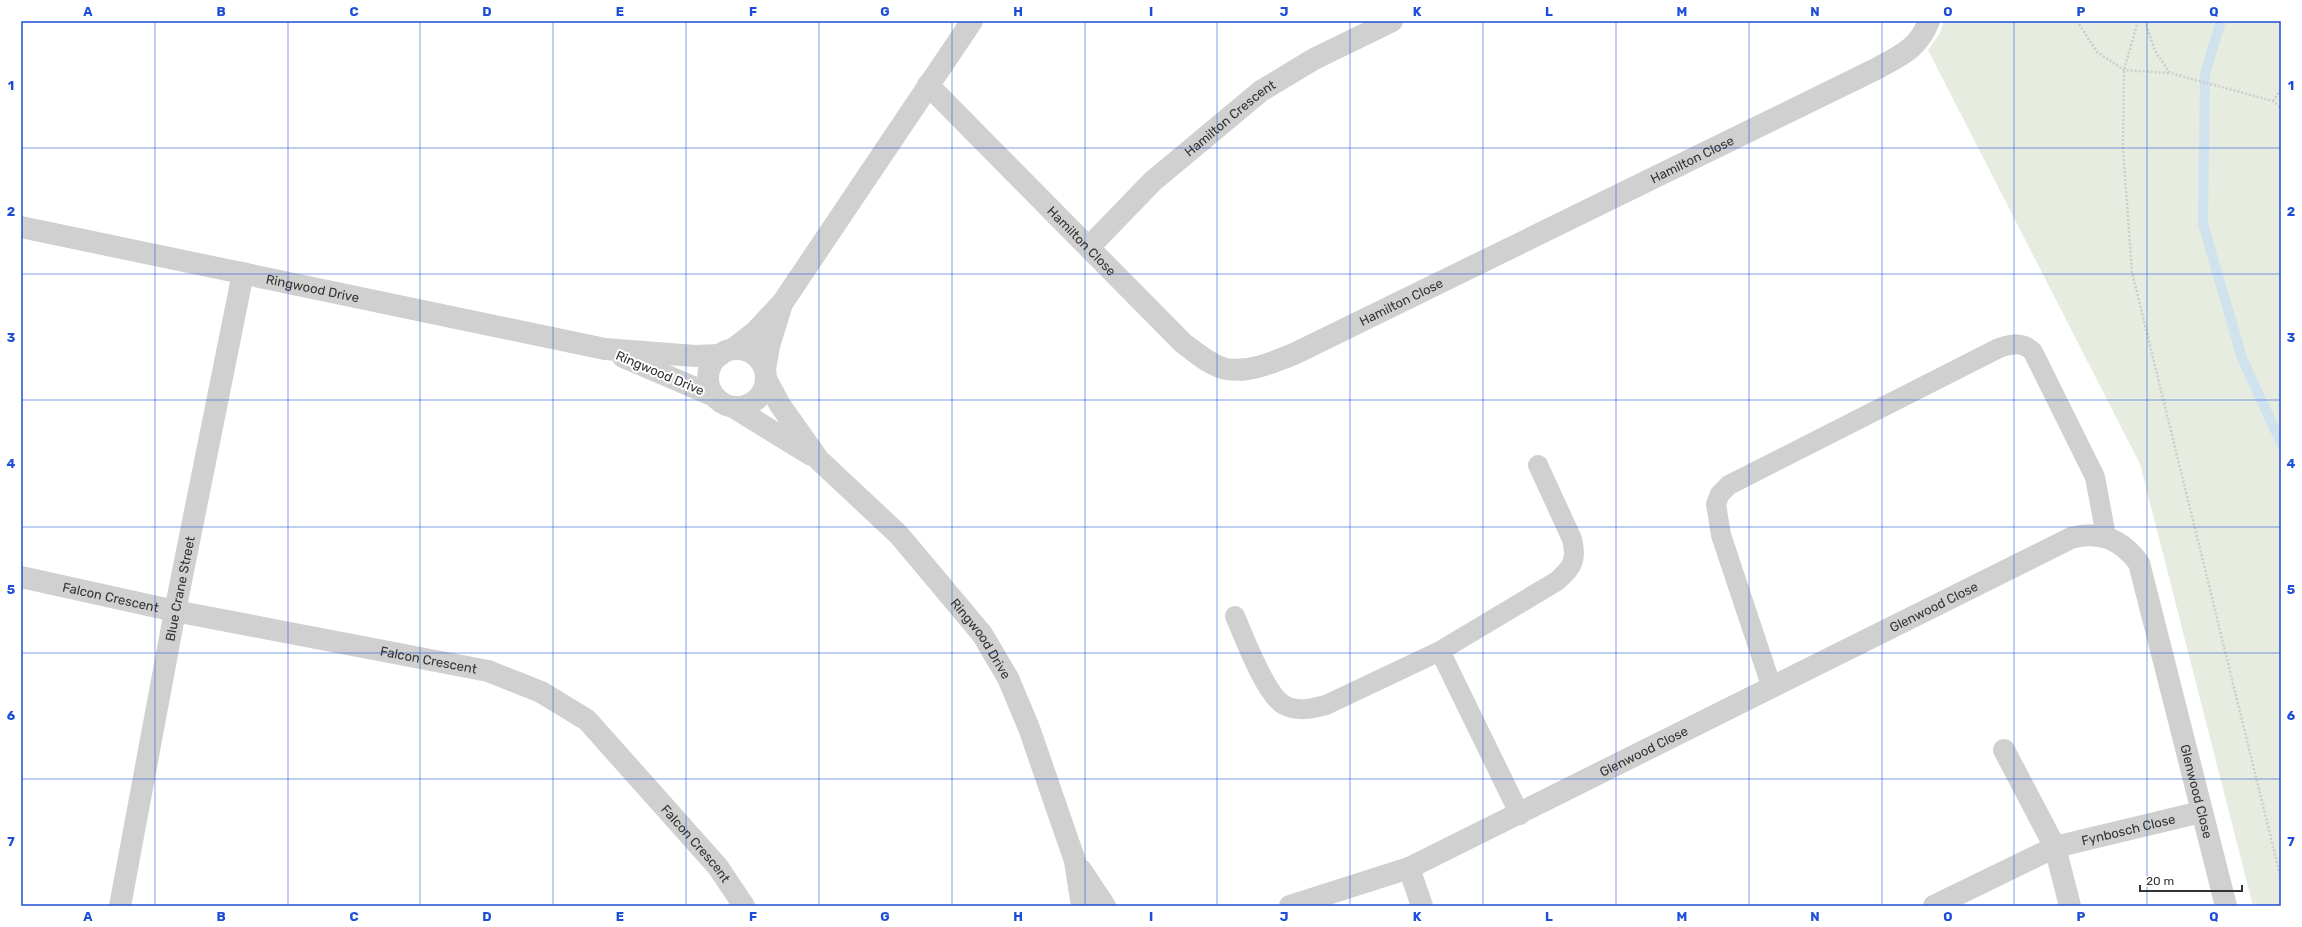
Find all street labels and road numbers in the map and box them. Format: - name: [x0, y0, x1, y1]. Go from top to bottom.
- street label: Hamilton Crescent: [1181, 77, 1278, 159]
- street label: Hamilton Close: [1648, 132, 1736, 186]
- street label: Hamilton Close: [1045, 203, 1119, 278]
- street label: Ringwood Drive: [265, 271, 361, 305]
- street label: Hamilton Close: [1357, 275, 1445, 328]
- street label: Ringwood Drive: [613, 348, 707, 399]
- street label: Blue Crane Street: [162, 535, 197, 642]
- street label: Glenwood Close: [1887, 578, 1980, 635]
- street label: Falcon Crescent: [61, 579, 160, 615]
- street label: Ringwood Drive: [948, 595, 1014, 681]
- street label: Falcon Crescent: [379, 643, 478, 676]
- street label: Glenwood Close: [1597, 723, 1690, 779]
- street label: Glenwood Close: [2178, 743, 2216, 840]
- street label: Falcon Crescent: [658, 801, 734, 885]
- street label: Fynbosch Close: [2080, 811, 2177, 848]

